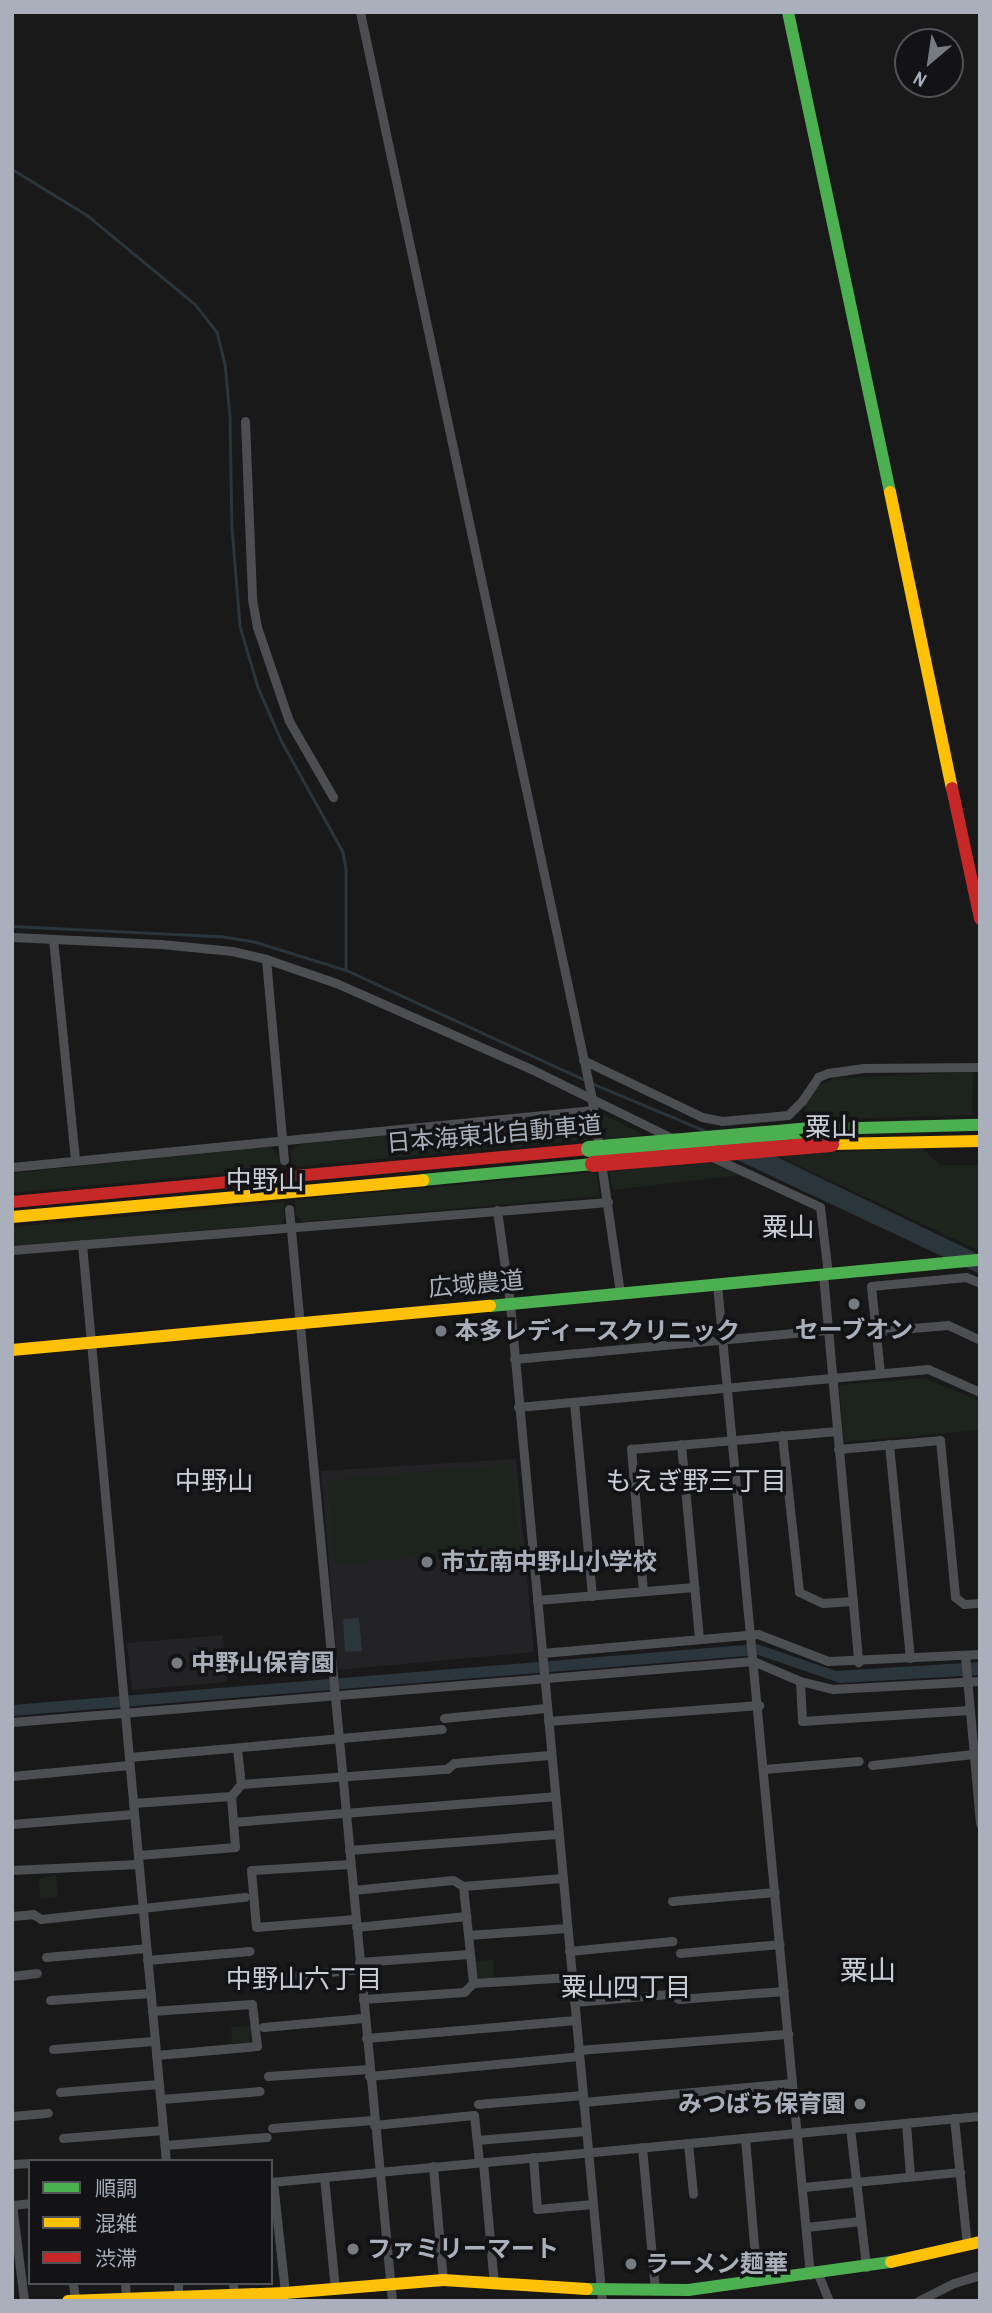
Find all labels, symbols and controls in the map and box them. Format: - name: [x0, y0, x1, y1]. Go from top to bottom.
- north arrow: [894, 28, 964, 98]
- text: N: [909, 66, 931, 94]
- street label: 日本海東北自動車道: [385, 1110, 603, 1158]
- district label: 粟山: [805, 1111, 857, 1143]
- district label: 中野山: [226, 1164, 304, 1196]
- district label: 粟山: [762, 1211, 814, 1243]
- street label: 広域農道: [427, 1265, 525, 1303]
- marker: セーブオン: [846, 1296, 862, 1312]
- place label: セーブオン: [794, 1316, 914, 1344]
- place label: 本多レディースクリニック: [455, 1317, 743, 1345]
- marker: 本多レディースクリニック: [433, 1323, 449, 1339]
- district label: 中野山: [175, 1465, 253, 1497]
- district label: もえぎ野三丁目: [605, 1465, 787, 1497]
- place label: 市立南中野山小学校: [441, 1548, 657, 1576]
- marker: 市立南中野山小学校: [419, 1554, 435, 1570]
- place label: 中野山保育園: [191, 1649, 335, 1677]
- marker: 中野山保育園: [169, 1655, 185, 1671]
- district label: 粟山: [840, 1953, 896, 1987]
- district label: 中野山六丁目: [226, 1963, 382, 1995]
- district label: 粟山四丁目: [561, 1971, 691, 2003]
- place label: みつばち保育園: [678, 2090, 846, 2118]
- marker: みつばち保育園: [852, 2096, 868, 2112]
- legend: [28, 2159, 273, 2285]
- text: 順調: [95, 2174, 137, 2203]
- text: 混雑: [95, 2209, 137, 2238]
- place label: ファミリーマート: [367, 2235, 559, 2263]
- marker: ファミリーマート: [345, 2241, 361, 2257]
- text: 渋滞: [95, 2244, 137, 2273]
- place label: ラーメン麺華: [645, 2250, 789, 2278]
- marker: ラーメン麺華: [623, 2256, 639, 2272]

